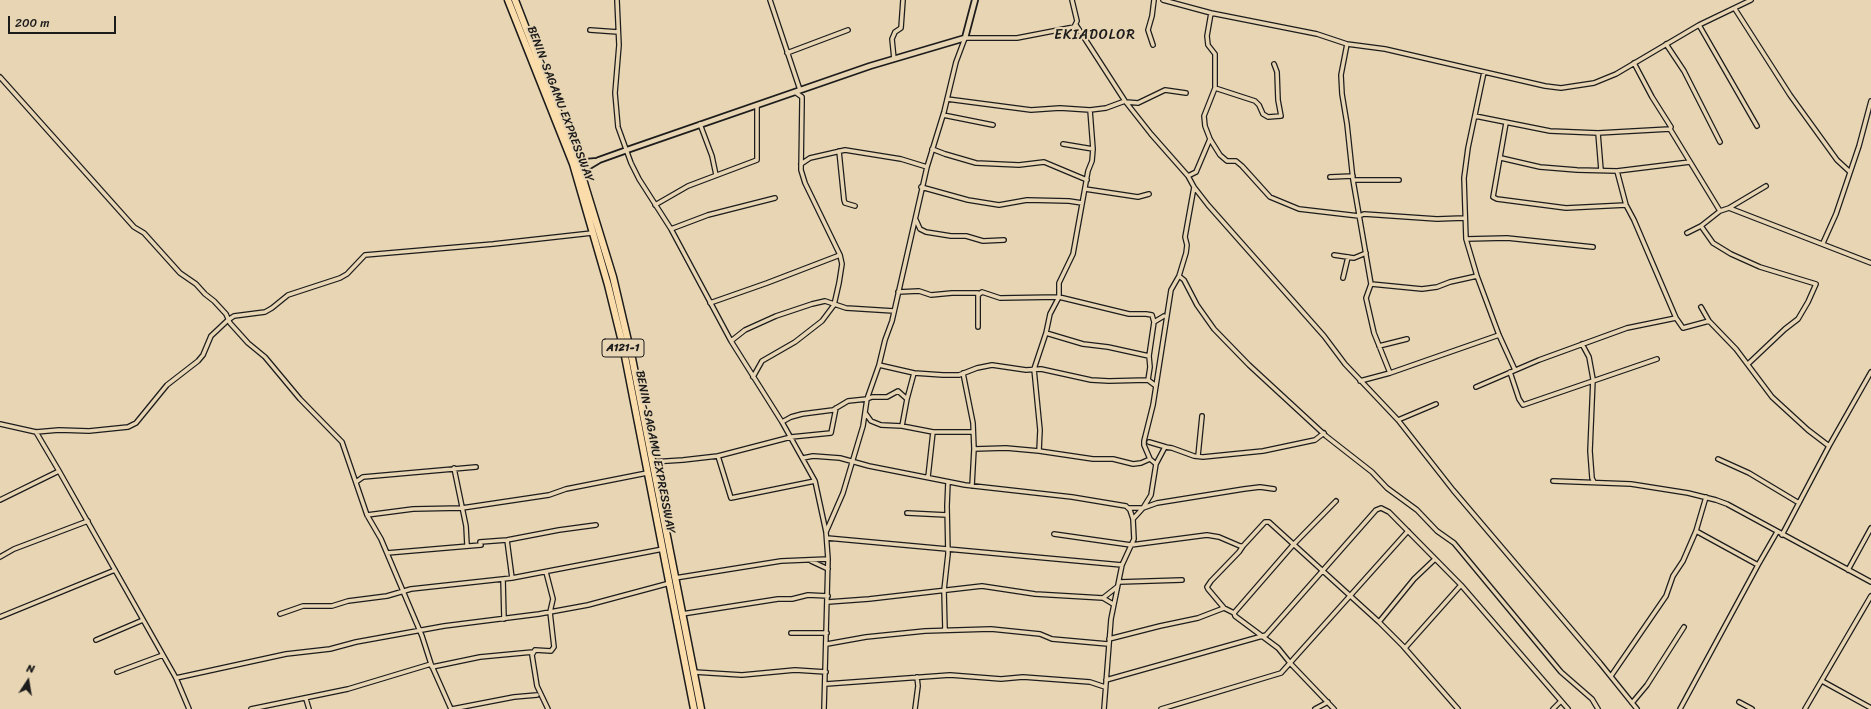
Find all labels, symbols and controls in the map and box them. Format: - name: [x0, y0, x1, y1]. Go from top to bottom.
- scale bar: [10, 8, 118, 34]
- text: 200 m: [15, 12, 49, 34]
- street label: BENIN-SAGAMU EXPRESSWAY: [524, 24, 596, 184]
- district label: EKIADOLOR: [1055, 27, 1135, 43]
- road number: A121-1: [602, 339, 644, 357]
- street label: BENIN-SAGAMU EXPRESSWAY: [632, 369, 678, 535]
- text: N: [25, 659, 36, 679]
- north arrow: [8, 661, 48, 701]

